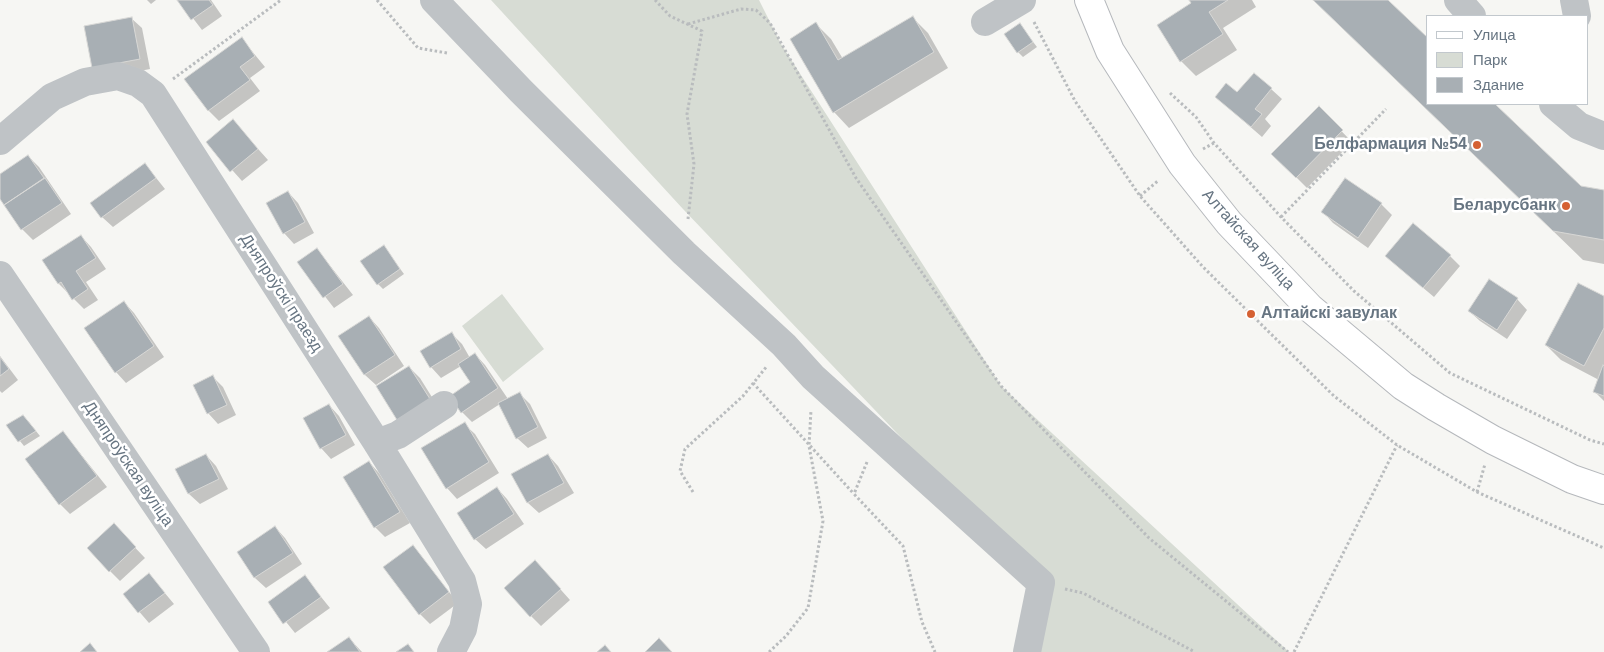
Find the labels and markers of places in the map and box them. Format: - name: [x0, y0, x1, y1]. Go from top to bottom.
- place label: Белфармация №54: [1314, 135, 1467, 155]
- marker: Белфармация №54: [1471, 139, 1483, 151]
- place label: Беларусбанк: [1453, 196, 1556, 216]
- marker: Беларусбанк: [1560, 200, 1572, 212]
- place label: Алтайскі завулак: [1261, 304, 1397, 324]
- marker: Алтайскі завулак: [1245, 308, 1257, 320]

